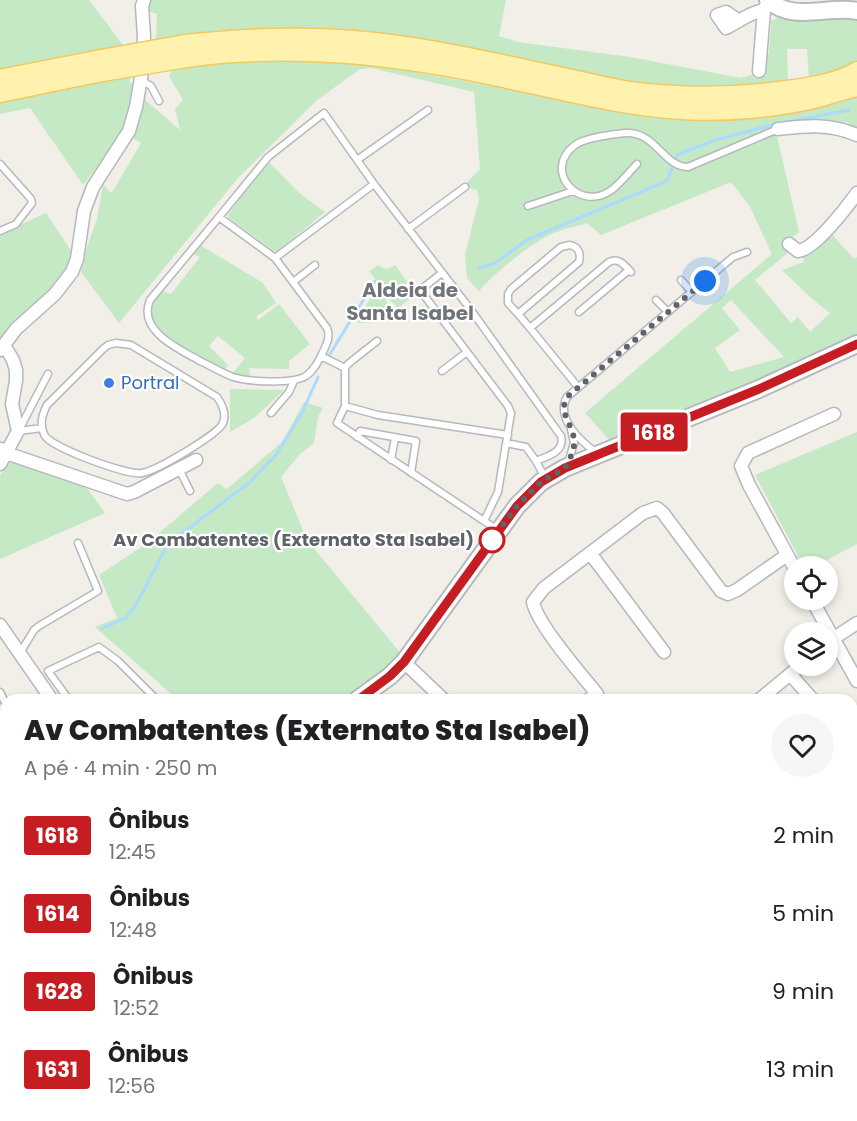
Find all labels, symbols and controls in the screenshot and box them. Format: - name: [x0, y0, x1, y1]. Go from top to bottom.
- your location: [690, 266, 720, 296]
- district label: Aldeia de Santa Isabel: [346, 276, 474, 327]
- place label: Portral: [121, 370, 180, 395]
- marker: Portral: [102, 376, 116, 390]
- line badge: 1618: [612, 412, 696, 452]
- text: 1618: [633, 418, 675, 447]
- place label: Av Combatentes (Externato Sta Isabel): [113, 527, 474, 552]
- marker: Av Combatentes (Externato Sta Isabel): [479, 527, 505, 553]
- map controls: [784, 556, 838, 676]
- button: locate: [784, 556, 838, 610]
- button: layers: [784, 622, 838, 676]
- text: Av Combatentes (Externato Sta Isabel): [24, 711, 590, 750]
- button: heart: [771, 714, 834, 777]
- text: A pé · 4 min · 250 m: [24, 754, 217, 782]
- text: Ônibus: [109, 805, 189, 836]
- text: 2 min: [773, 820, 834, 851]
- text: 1618: [36, 821, 79, 850]
- text: 12:45: [109, 838, 156, 866]
- text: Ônibus: [109, 883, 190, 914]
- text: 5 min: [772, 898, 834, 929]
- text: 1614: [36, 899, 79, 928]
- text: 12:48: [109, 916, 157, 944]
- text: Ônibus: [113, 961, 194, 992]
- text: 9 min: [772, 976, 834, 1007]
- text: 1628: [36, 977, 83, 1006]
- text: 12:52: [113, 994, 159, 1022]
- text: Ônibus: [108, 1039, 189, 1070]
- text: 13 min: [766, 1054, 834, 1085]
- text: 1631: [36, 1055, 78, 1084]
- text: 12:56: [108, 1072, 155, 1100]

